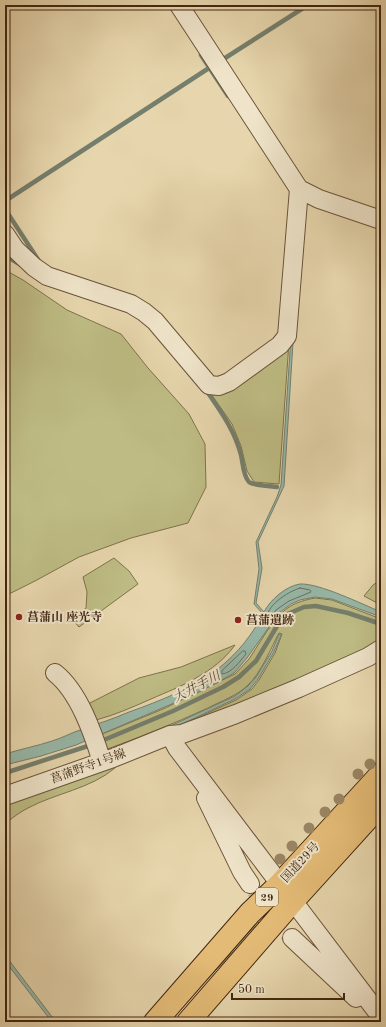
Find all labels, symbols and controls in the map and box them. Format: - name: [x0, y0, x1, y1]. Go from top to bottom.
- place label: 菖蒲山 座光寺: [27, 610, 102, 624]
- marker: 菖蒲山 座光寺: [14, 612, 24, 622]
- place label: 菖蒲遺跡: [246, 613, 294, 627]
- marker: 菖蒲遺跡: [233, 615, 243, 625]
- water label: 大井手川: [170, 668, 224, 705]
- street label: 菖蒲野寺1号線: [49, 746, 127, 786]
- street label: 国道29号: [278, 839, 322, 885]
- road number: 29: [256, 888, 278, 906]
- scale bar: [232, 975, 344, 1001]
- text: 50 m: [238, 983, 265, 996]

